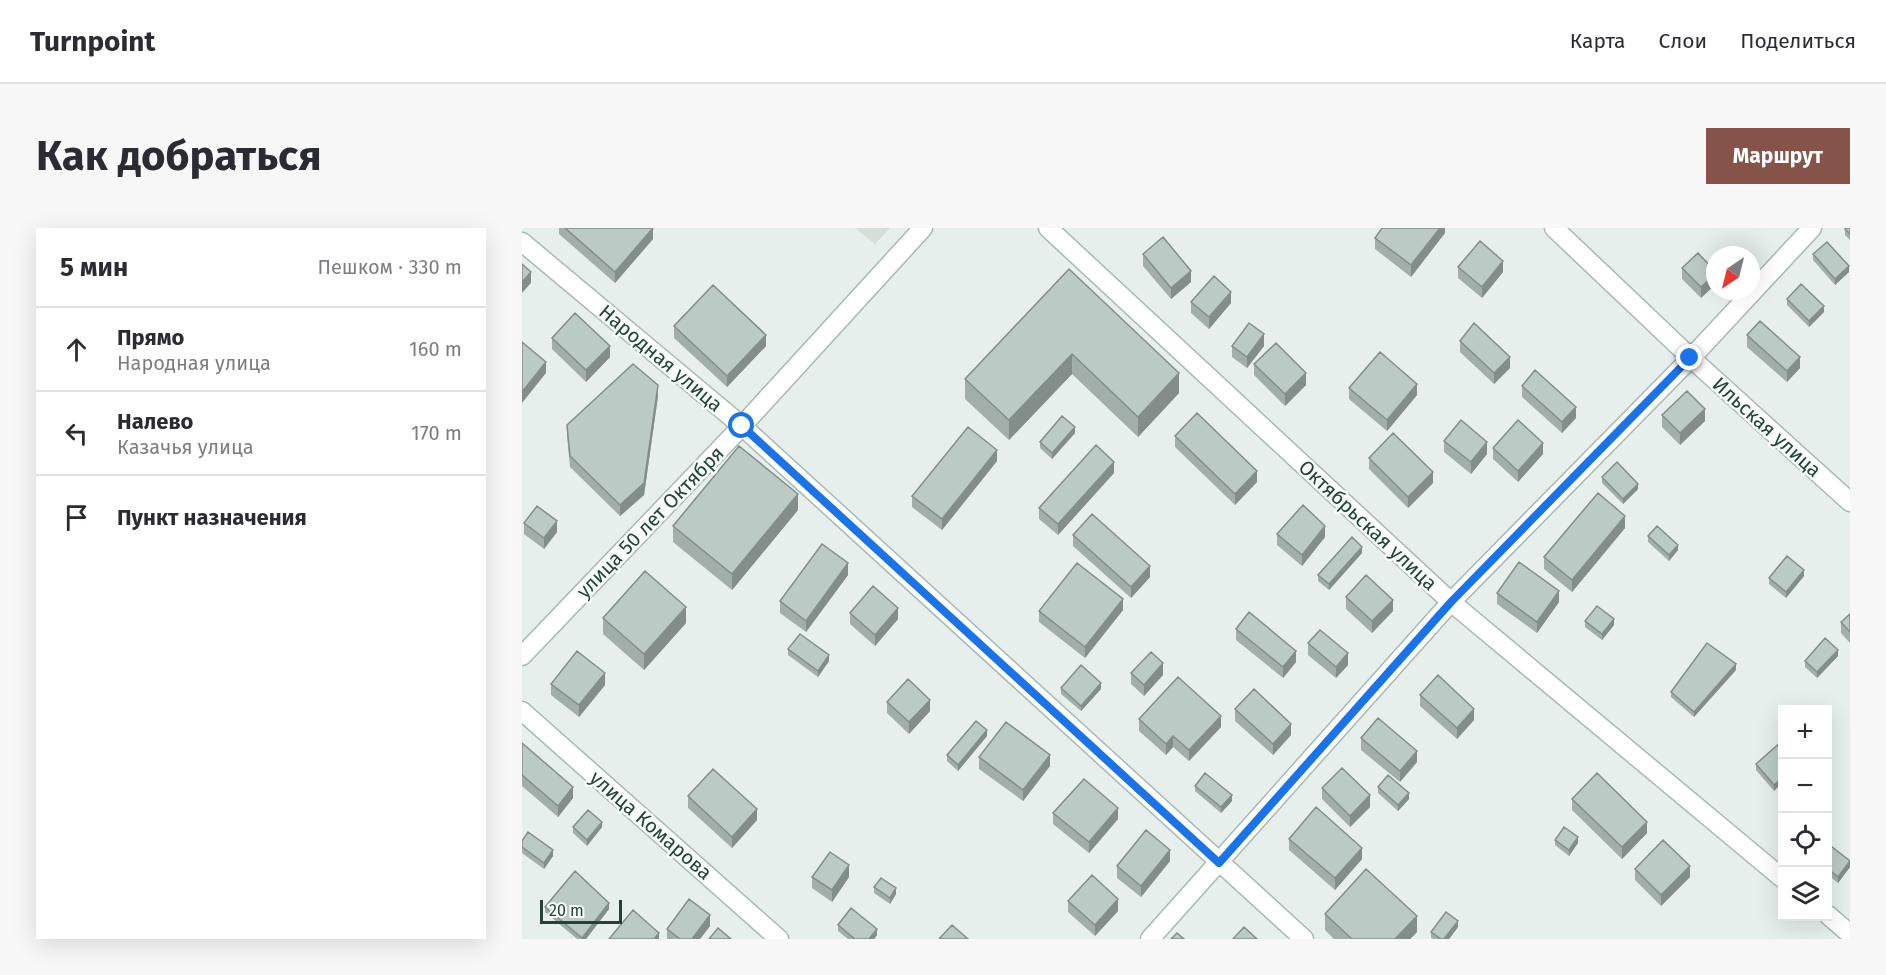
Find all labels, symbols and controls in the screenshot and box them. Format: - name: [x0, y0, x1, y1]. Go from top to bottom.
- text: Turnpoint: [30, 25, 155, 58]
- text: Карта: [1570, 28, 1626, 54]
- text: Слои: [1659, 28, 1707, 54]
- text: Поделиться: [1740, 28, 1856, 54]
- button: Маршрут: [1706, 128, 1850, 184]
- text: Как добраться: [36, 131, 322, 181]
- north arrow: [1706, 246, 1760, 300]
- text: 5 мин: [60, 252, 128, 283]
- text: Пешком · 330 m: [317, 255, 462, 279]
- street label: Народная улица: [594, 299, 728, 417]
- text: Прямо: [117, 324, 184, 351]
- icon: ahead: [60, 333, 93, 366]
- text: 160 m: [409, 337, 462, 361]
- route end: [1676, 344, 1702, 370]
- text: Народная улица: [117, 351, 271, 375]
- street label: Ильская улица: [1708, 372, 1826, 482]
- text: Налево: [117, 408, 193, 435]
- route start: [728, 412, 754, 438]
- icon: left: [60, 417, 93, 450]
- text: 170 m: [411, 421, 462, 445]
- text: Казачья улица: [117, 435, 254, 459]
- street label: улица 50 лет Октября: [571, 441, 729, 603]
- street label: Октябрьская улица: [1294, 455, 1442, 595]
- icon: arrive: [60, 501, 93, 534]
- text: Пункт назначения: [117, 504, 307, 531]
- map controls: [1778, 705, 1832, 921]
- button: +: [1778, 705, 1832, 759]
- button: −: [1778, 759, 1832, 813]
- street label: улица Комарова: [585, 765, 717, 885]
- button: locate: [1778, 813, 1832, 867]
- button: layers: [1778, 867, 1832, 921]
- scale bar: [540, 897, 622, 924]
- text: 20 m: [549, 901, 584, 920]

